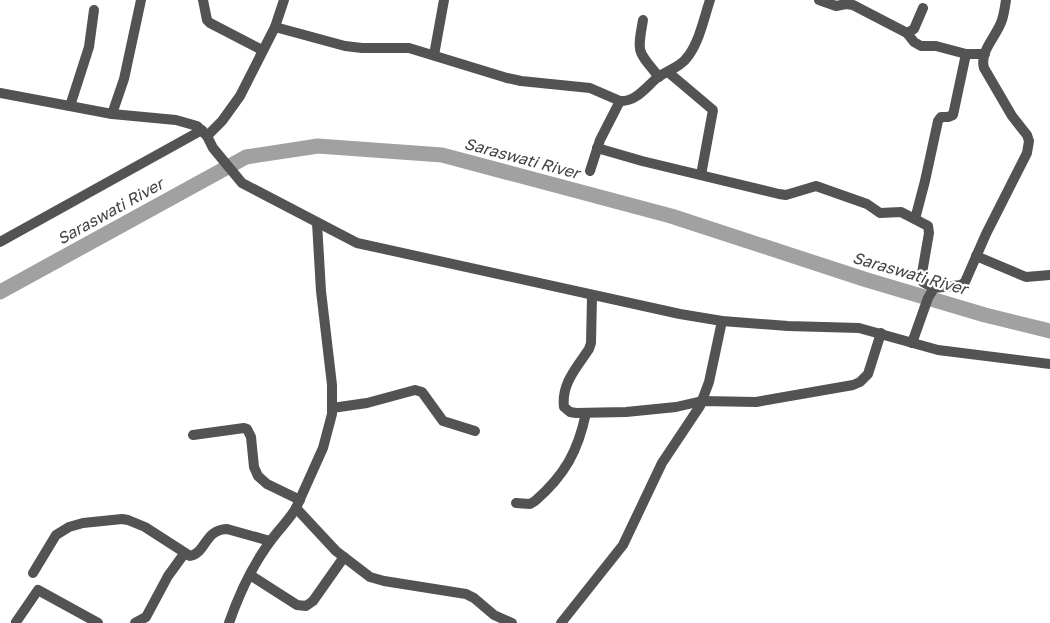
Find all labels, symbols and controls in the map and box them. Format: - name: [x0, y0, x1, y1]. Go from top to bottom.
- water label: Saraswati River: [462, 133, 584, 184]
- water label: Saraswati River: [53, 172, 169, 248]
- water label: Saraswati River: [850, 247, 972, 300]

